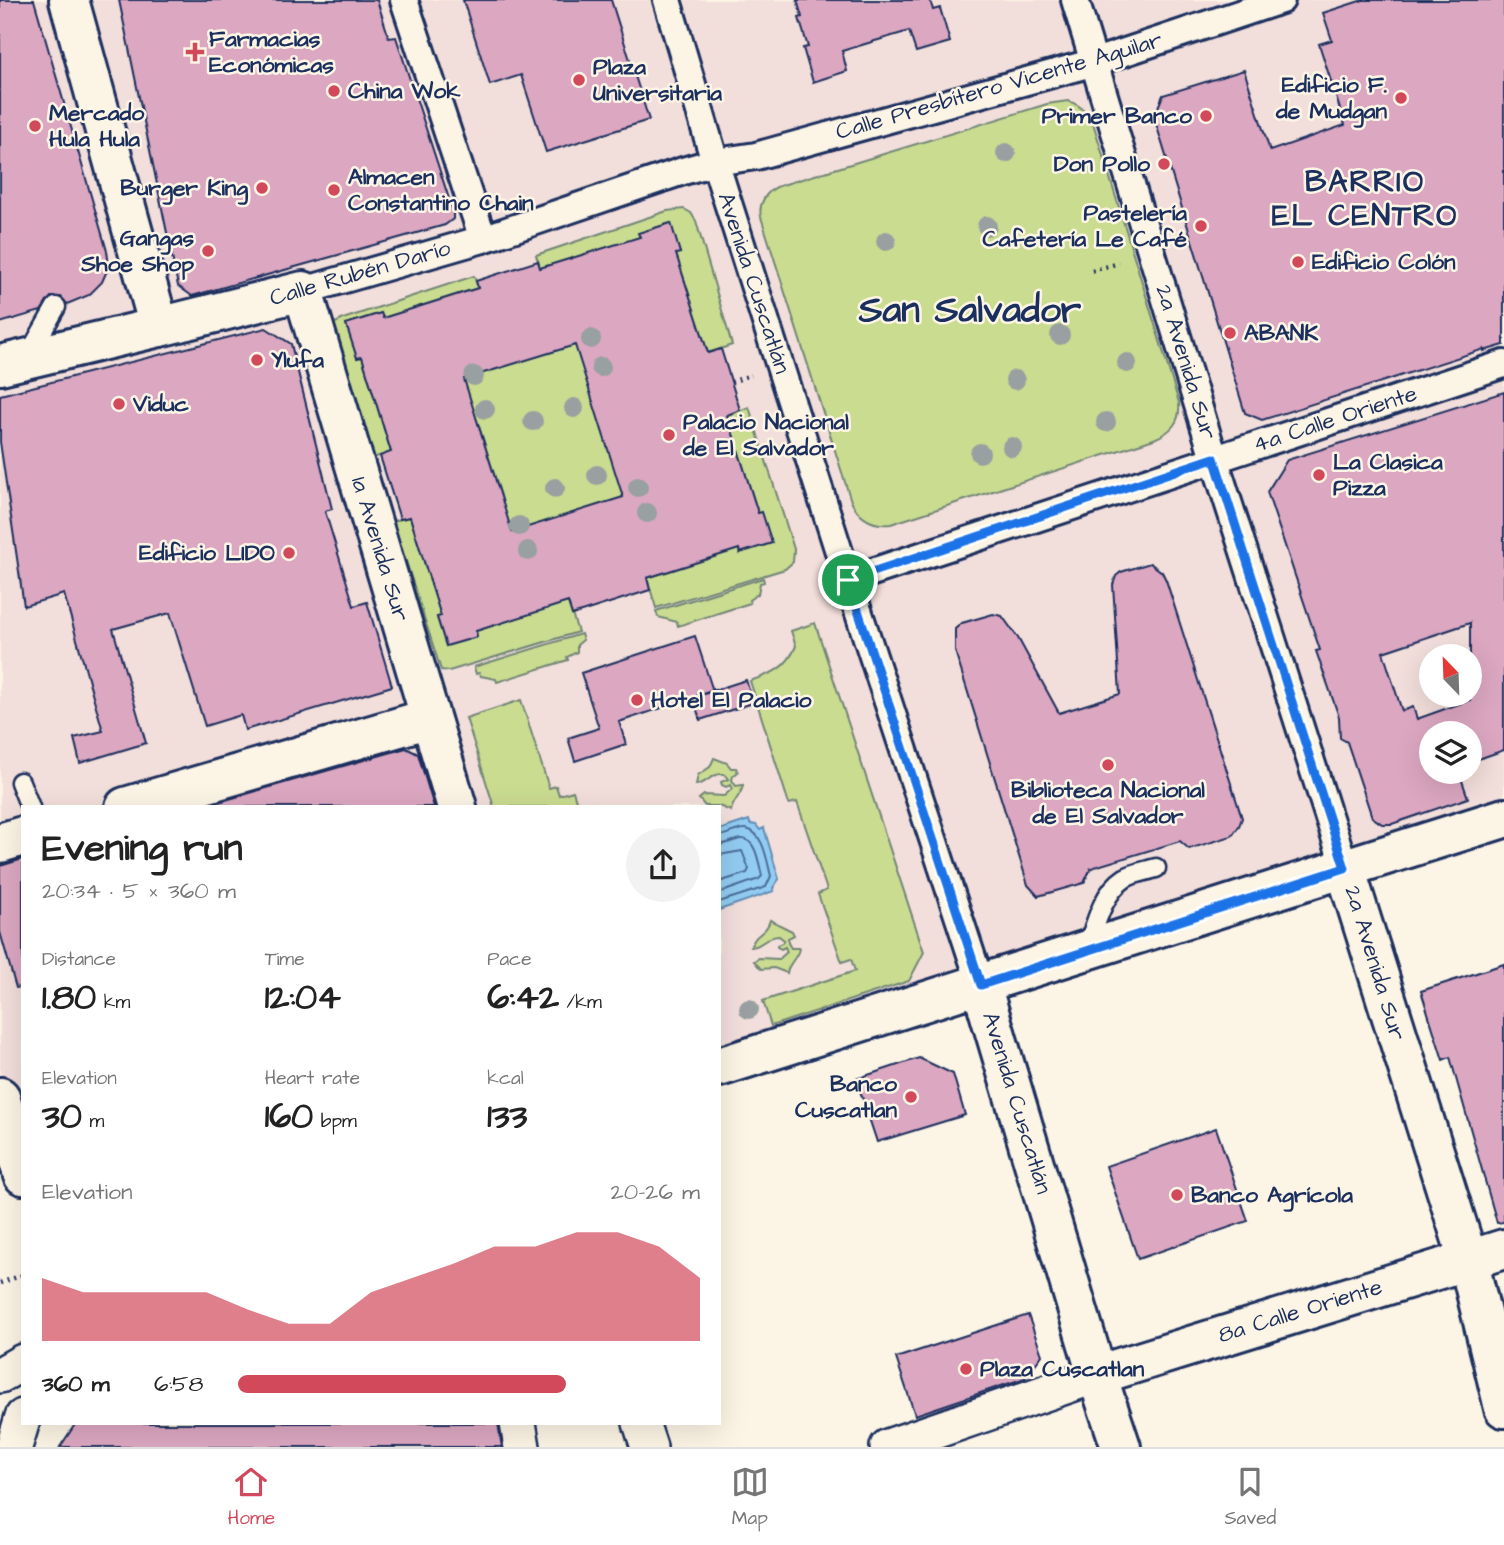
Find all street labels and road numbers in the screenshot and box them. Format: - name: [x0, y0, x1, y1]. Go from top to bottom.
- street label: Calle Presbítero Vicente Aguilar: [832, 24, 1167, 149]
- street label: Avenida Cuscatlán: [710, 188, 798, 378]
- street label: Calle Rubén Darío: [266, 232, 454, 314]
- street label: 2a Avenida Sur: [1147, 281, 1225, 443]
- street label: 4a Calle Oriente: [1249, 377, 1421, 461]
- street label: 1a Avenida Sur: [343, 473, 417, 626]
- street label: 2a Avenida Sur: [1336, 882, 1414, 1044]
- street label: Avenida Cuscatlán: [974, 1008, 1060, 1198]
- street label: 8a Calle Oriente: [1214, 1271, 1386, 1351]

